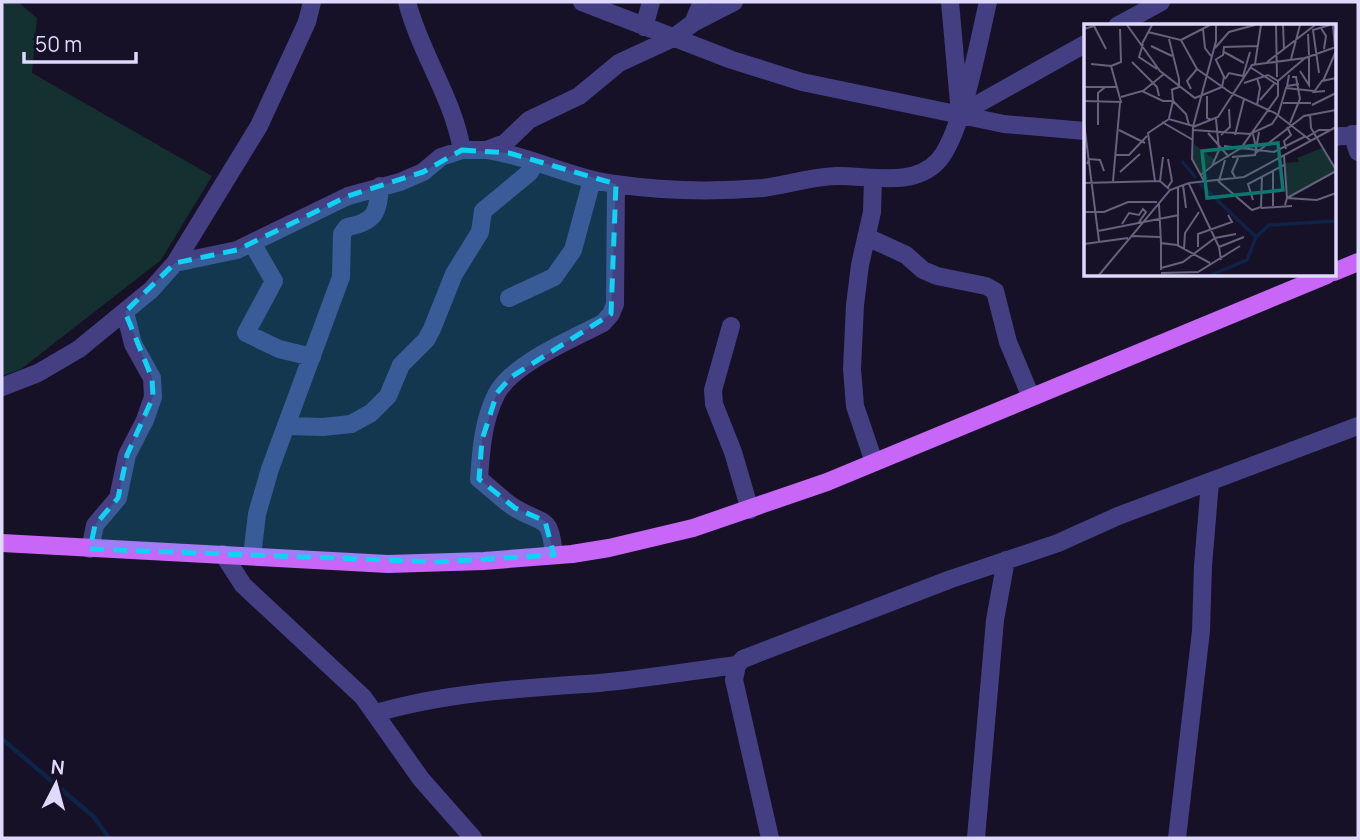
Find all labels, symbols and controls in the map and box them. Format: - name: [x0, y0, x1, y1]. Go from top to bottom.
- scale bar: [24, 21, 136, 65]
- inset map: [1084, 24, 1336, 276]
- text: 50 m: [35, 30, 82, 58]
- north arrow: [21, 749, 91, 819]
- text: N: [50, 753, 66, 781]

